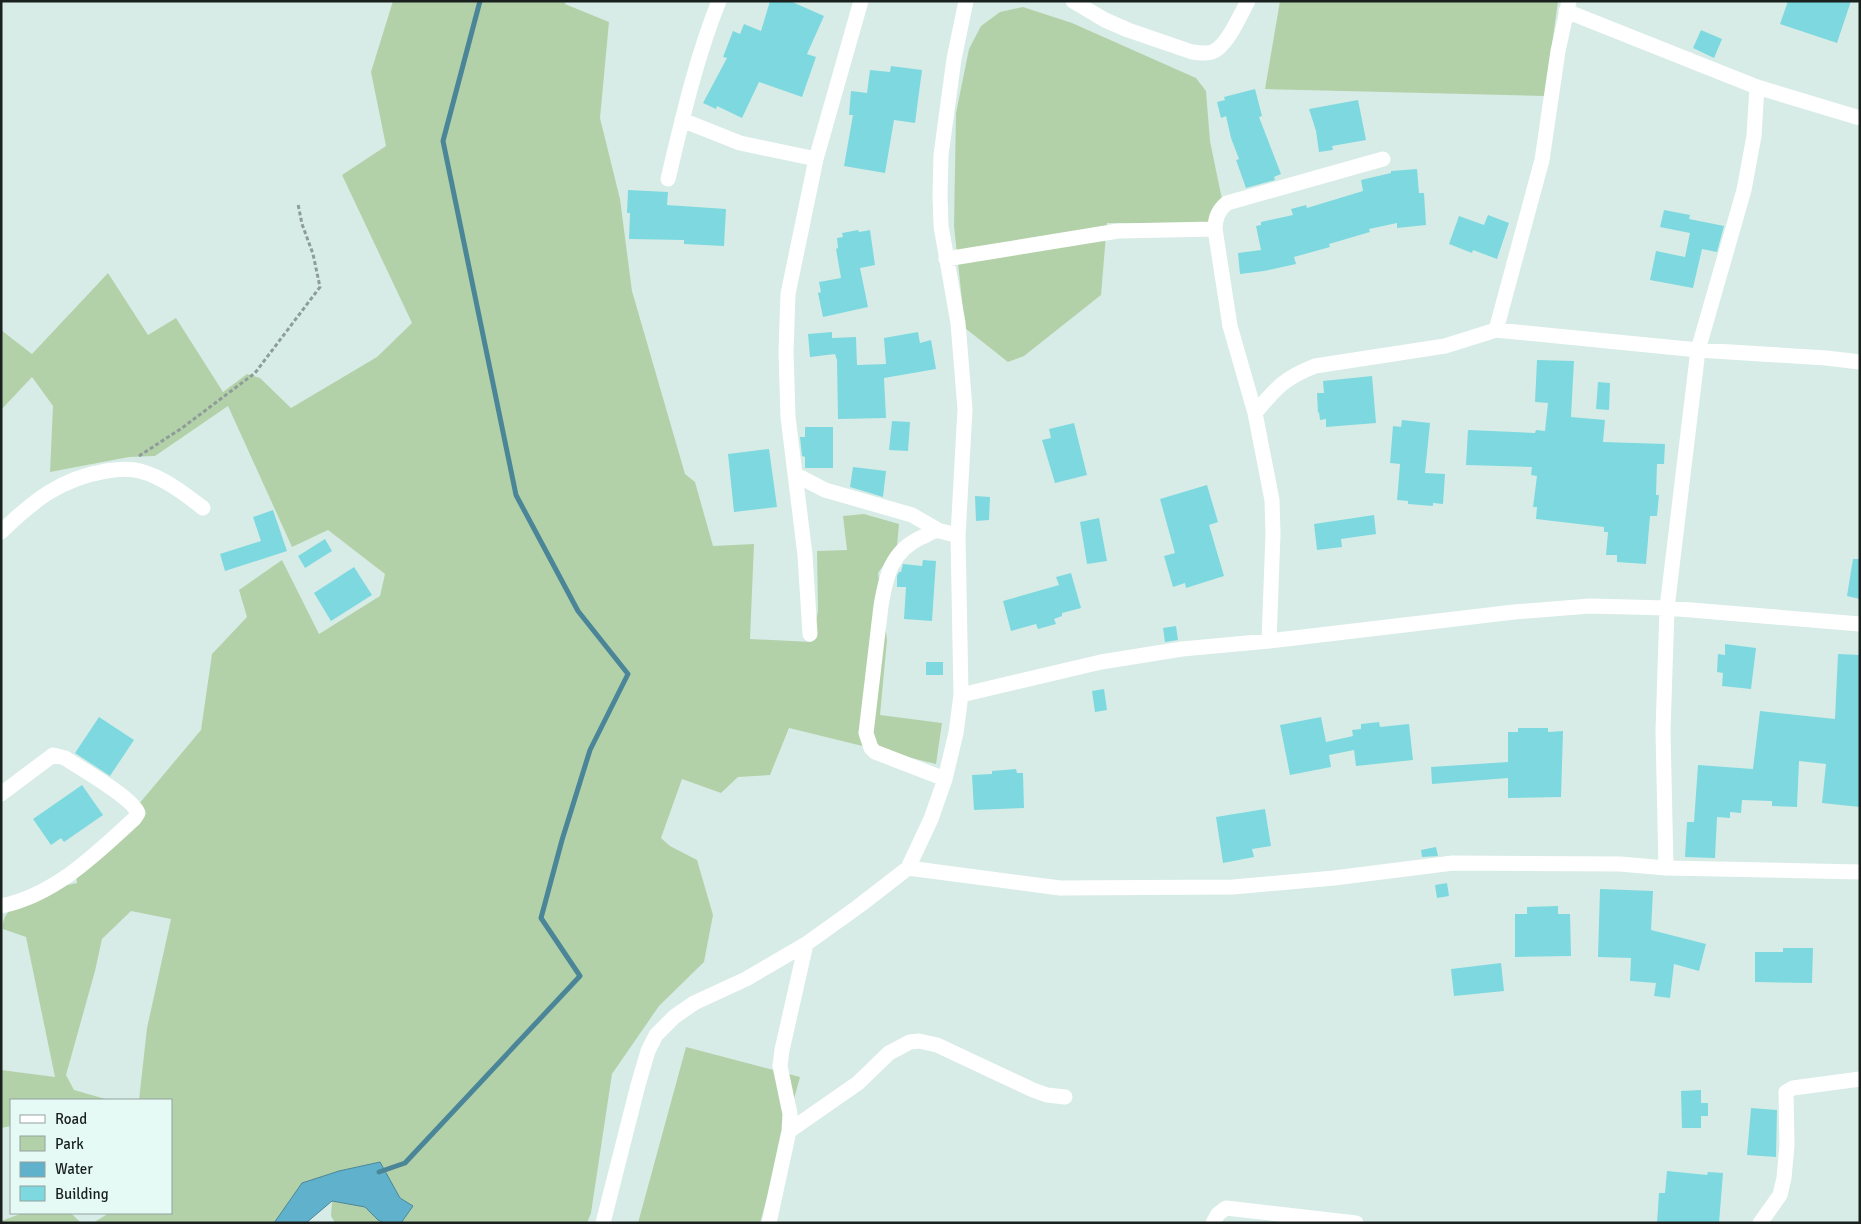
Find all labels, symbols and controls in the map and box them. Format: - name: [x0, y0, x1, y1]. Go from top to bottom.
- legend: [10, 1099, 172, 1214]
- text: Road: [55, 1110, 87, 1128]
- text: Park: [55, 1135, 84, 1153]
- text: Water: [55, 1160, 93, 1178]
- text: Building: [55, 1185, 109, 1203]

